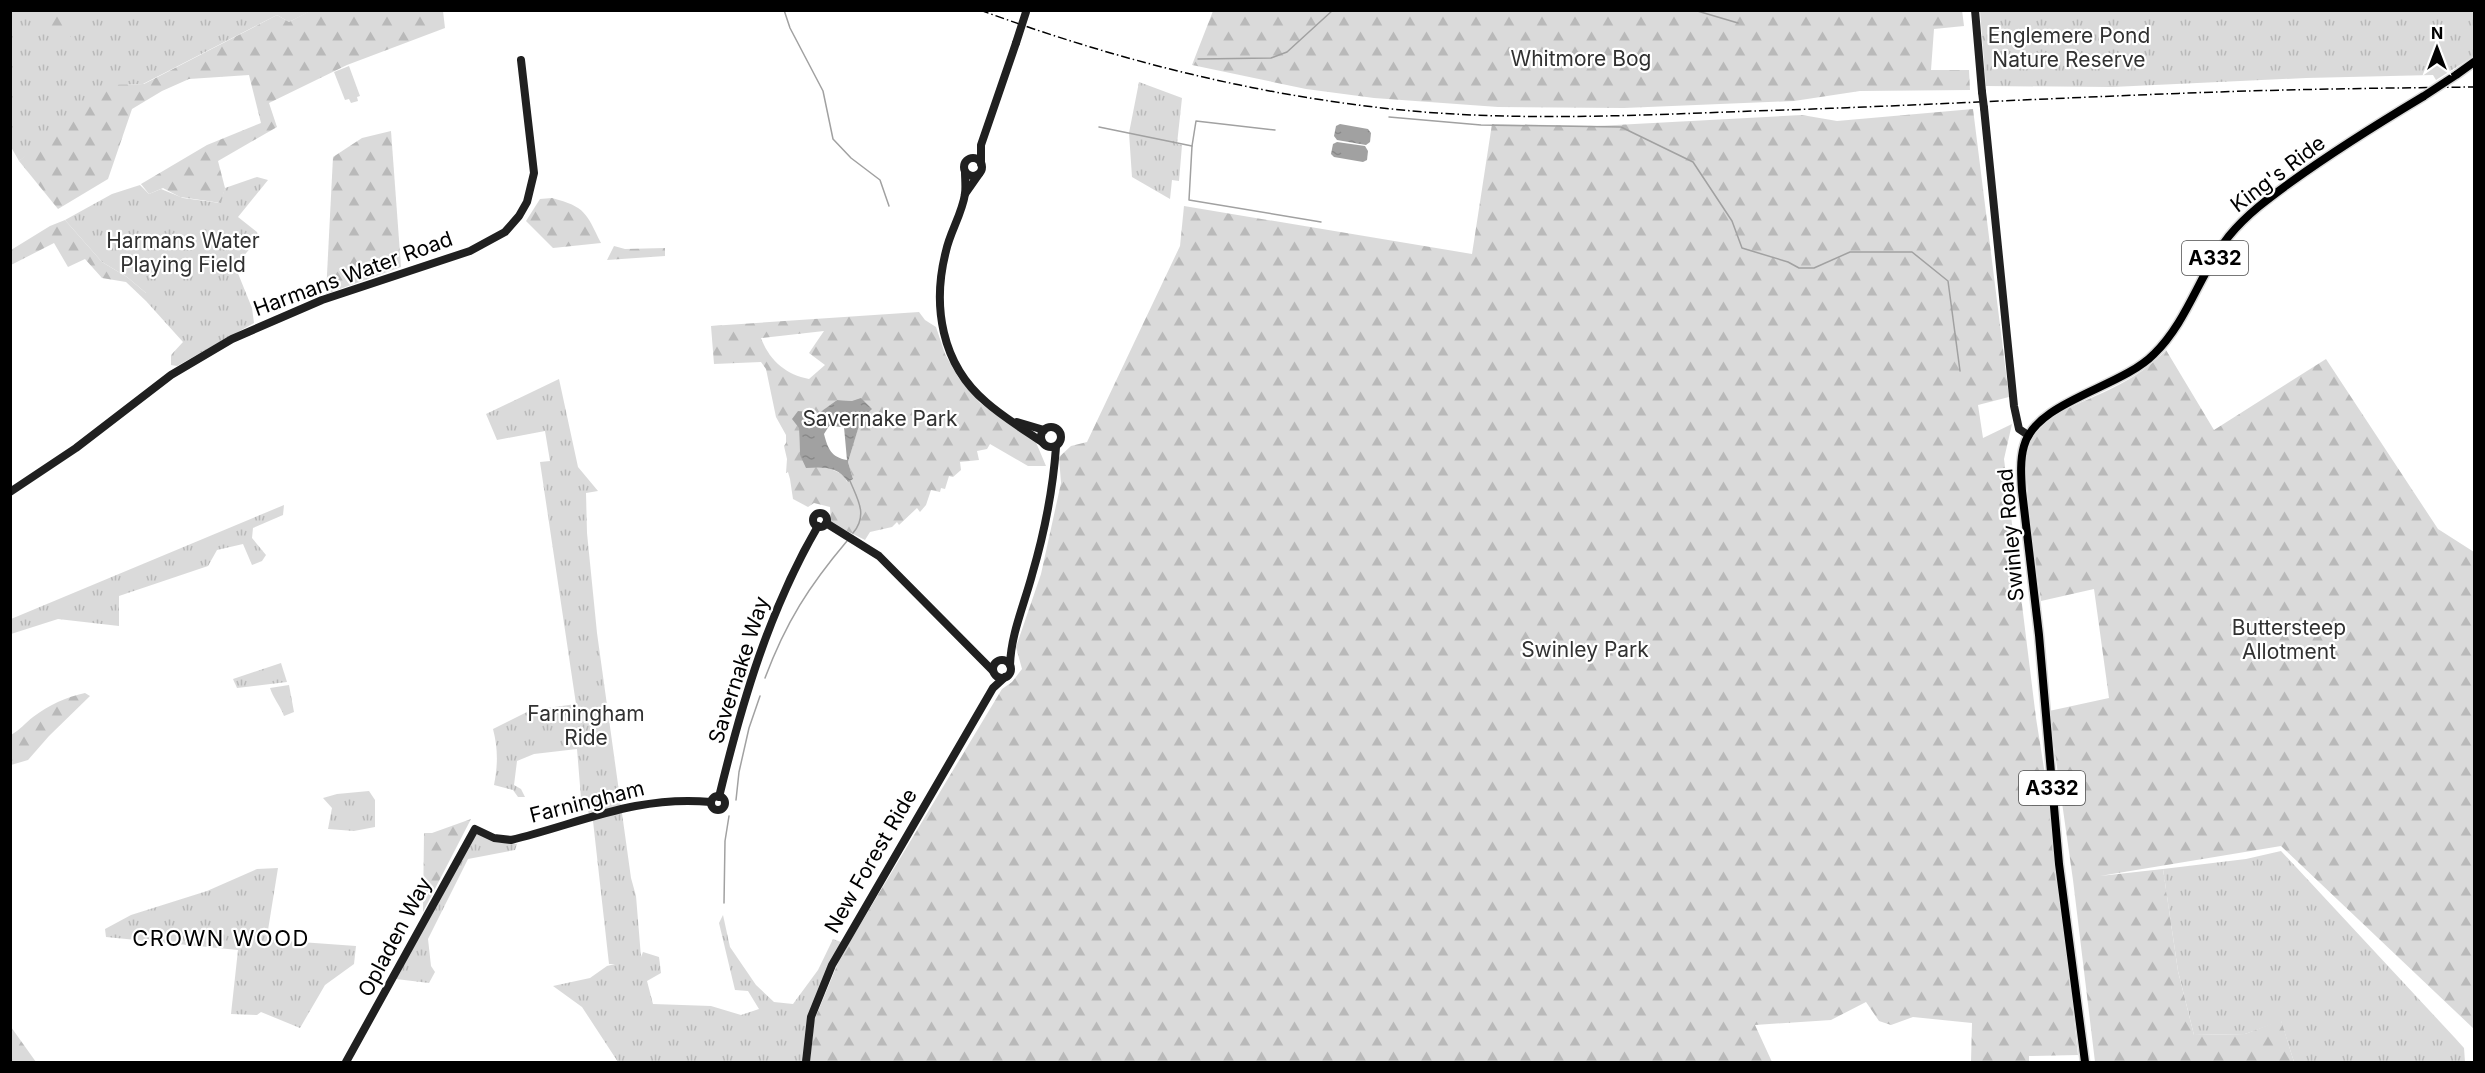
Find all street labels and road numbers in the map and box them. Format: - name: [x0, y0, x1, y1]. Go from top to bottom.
- street label: King's Ride: [2226, 130, 2330, 217]
- street label: Harmans Water Road: [250, 226, 456, 321]
- road number: A332: [2182, 241, 2248, 275]
- street label: Swinley Road: [1992, 467, 2029, 603]
- street label: Savernake Way: [703, 593, 774, 747]
- road number: A332: [2019, 771, 2085, 805]
- street label: Farningham: [527, 775, 647, 828]
- street label: New Forest Ride: [819, 784, 922, 937]
- street label: Opladen Way: [353, 872, 437, 1001]

